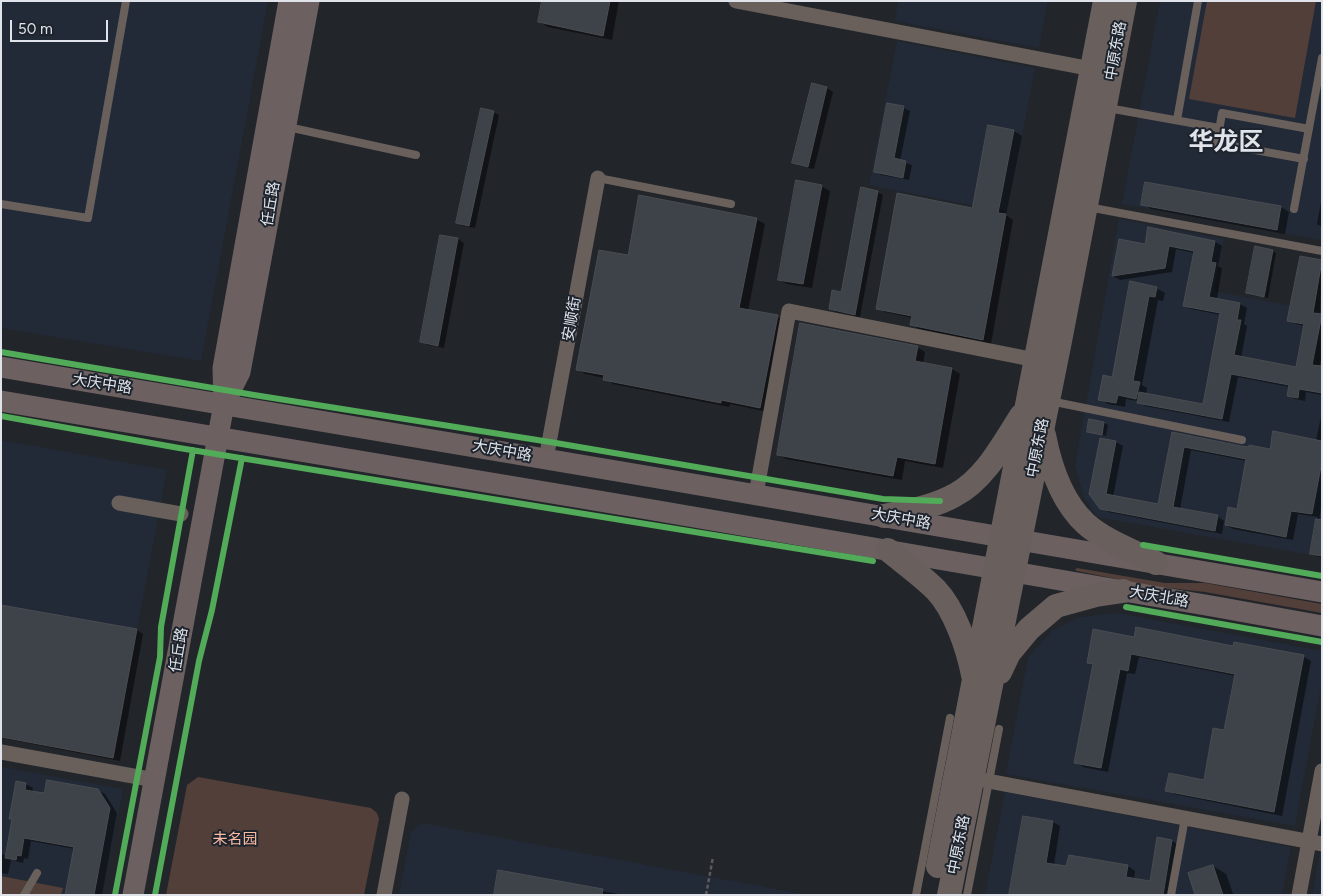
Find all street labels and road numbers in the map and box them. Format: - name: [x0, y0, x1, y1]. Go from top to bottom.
- street label: 中原东路: [1102, 20, 1130, 82]
- street label: 任丘路: [258, 180, 284, 228]
- street label: 安顺街: [559, 295, 585, 343]
- street label: 大庆中路: [71, 370, 133, 398]
- street label: 中原东路: [1023, 417, 1053, 479]
- street label: 大庆中路: [471, 437, 533, 465]
- street label: 大庆中路: [870, 505, 932, 533]
- street label: 大庆北路: [1128, 583, 1190, 611]
- street label: 任丘路: [166, 626, 192, 674]
- street label: 中原东路: [944, 814, 974, 876]

